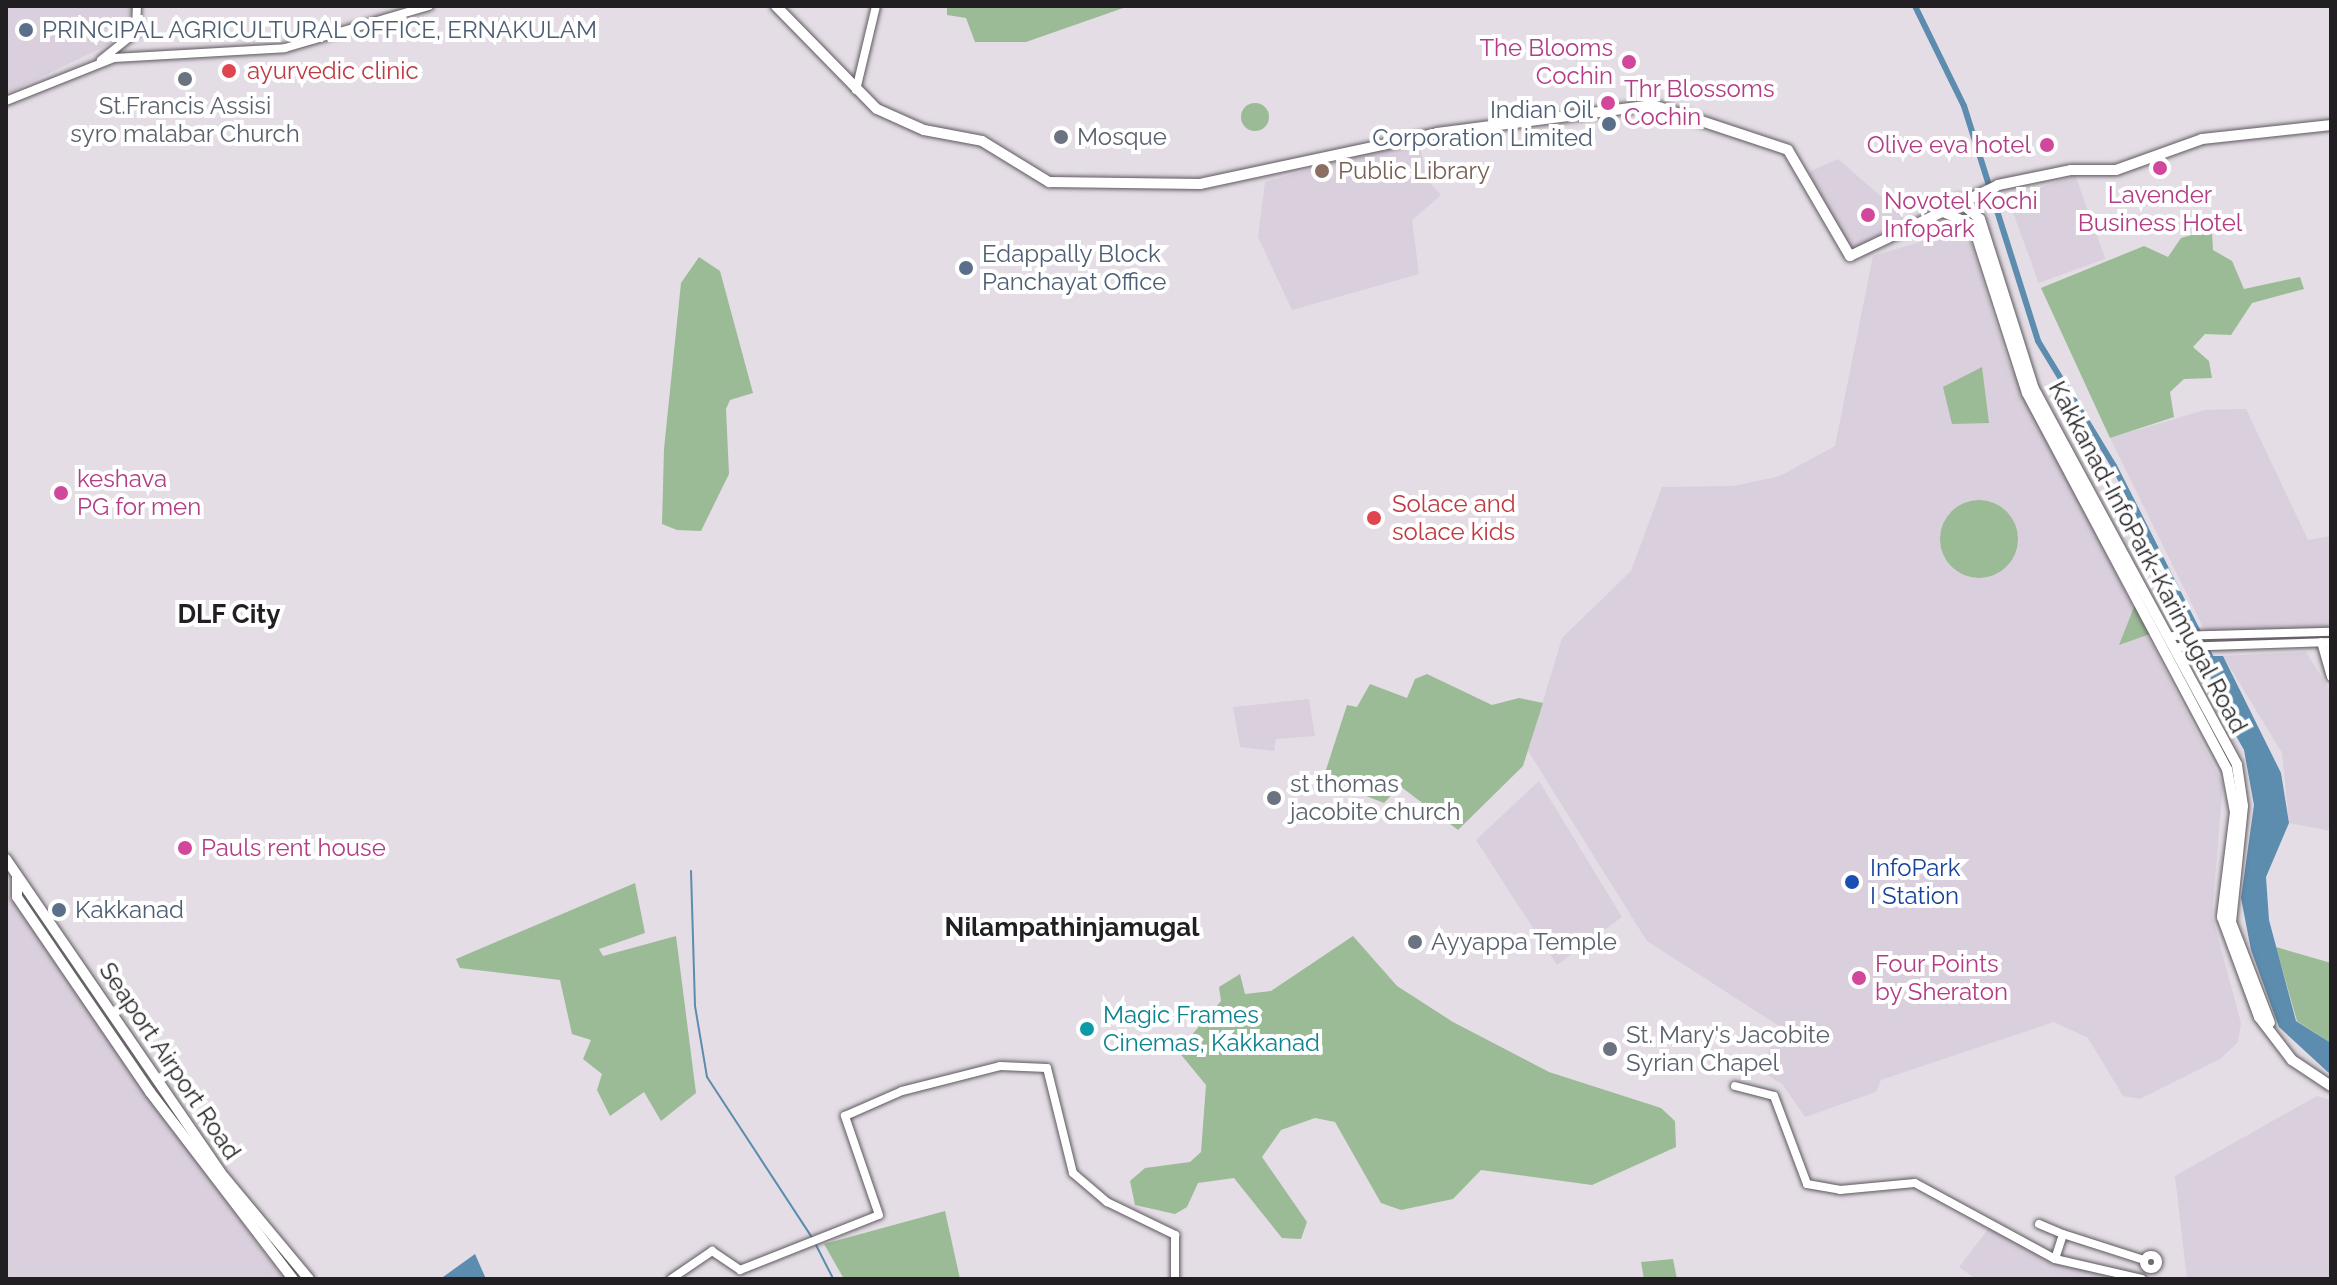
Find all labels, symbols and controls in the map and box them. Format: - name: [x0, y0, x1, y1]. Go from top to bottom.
- place label: PRINCIPAL AGRICULTURAL OFFICE, ERNAKULAM: [42, 16, 599, 44]
- marker: PRINCIPAL AGRICULTURAL OFFICE, ERNAKULAM: [17, 21, 35, 39]
- place label: The Blooms Cochin: [1479, 34, 1613, 90]
- marker: The Blooms Cochin: [1620, 53, 1638, 71]
- place label: ayurvedic clinic: [247, 57, 419, 85]
- marker: ayurvedic clinic: [218, 60, 240, 82]
- marker: St.Francis Assisi syro malabar Church: [176, 70, 194, 88]
- place label: Thr Blossoms Cochin: [1624, 75, 1775, 131]
- place label: St.Francis Assisi syro malabar Church: [70, 92, 300, 148]
- marker: Thr Blossoms Cochin: [1599, 94, 1617, 112]
- place label: Indian Oil Corporation Limited: [1372, 96, 1593, 152]
- marker: Indian Oil Corporation Limited: [1600, 115, 1618, 133]
- place label: Mosque: [1077, 123, 1167, 151]
- marker: Mosque: [1052, 128, 1070, 146]
- place label: Olive eva hotel: [1867, 131, 2031, 159]
- marker: Olive eva hotel: [2038, 136, 2056, 154]
- place label: Public Library: [1338, 157, 1490, 185]
- marker: Lavender Business Hotel: [2151, 159, 2169, 177]
- marker: Public Library: [1313, 162, 1331, 180]
- place label: Lavender Business Hotel: [2078, 181, 2242, 237]
- place label: Novotel Kochi Infopark: [1884, 187, 2039, 243]
- marker: Novotel Kochi Infopark: [1859, 206, 1877, 224]
- place label: Edappally Block Panchayat Office: [982, 240, 1166, 296]
- marker: Edappally Block Panchayat Office: [957, 259, 975, 277]
- street label: Kakkanad-InfoPark-Karimugal Road: [2043, 376, 2253, 738]
- place label: keshava PG for men: [77, 465, 202, 521]
- marker: keshava PG for men: [52, 484, 70, 502]
- place label: Solace and solace kids: [1392, 490, 1516, 546]
- marker: Solace and solace kids: [1363, 507, 1385, 529]
- district label: DLF City: [177, 599, 281, 631]
- place label: st thomas jacobite church: [1290, 770, 1461, 826]
- marker: st thomas jacobite church: [1265, 789, 1283, 807]
- place label: Pauls rent house: [201, 834, 386, 862]
- marker: Pauls rent house: [176, 839, 194, 857]
- place label: InfoPark I Station: [1870, 854, 1960, 910]
- marker: InfoPark I Station: [1841, 871, 1863, 893]
- place label: Kakkanad: [75, 896, 184, 924]
- marker: Kakkanad: [50, 901, 68, 919]
- district label: Nilampathinjamugal: [945, 912, 1199, 944]
- place label: Ayyappa Temple: [1431, 928, 1617, 956]
- marker: Ayyappa Temple: [1406, 933, 1424, 951]
- place label: Four Points by Sheraton: [1875, 950, 2009, 1006]
- street label: Seaport Airport Road: [93, 957, 247, 1165]
- marker: Four Points by Sheraton: [1850, 969, 1868, 987]
- place label: Magic Frames Cinemas, Kakkanad: [1103, 1001, 1320, 1057]
- marker: Magic Frames Cinemas, Kakkanad: [1078, 1020, 1096, 1038]
- place label: St. Mary's Jacobite Syrian Chapel: [1626, 1021, 1830, 1077]
- marker: St. Mary's Jacobite Syrian Chapel: [1601, 1040, 1619, 1058]

